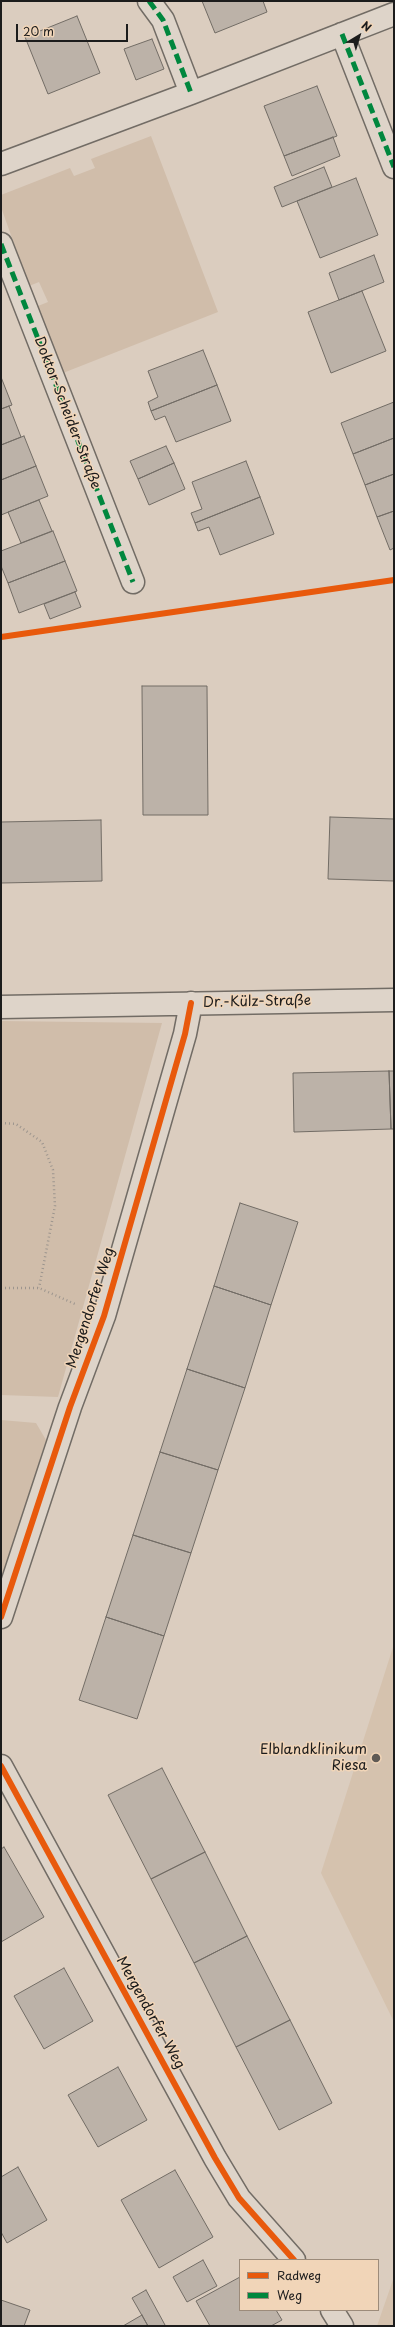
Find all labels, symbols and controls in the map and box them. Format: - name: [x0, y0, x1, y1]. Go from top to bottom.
- scale bar: [18, 16, 130, 42]
- north arrow: [339, 16, 379, 56]
- text: N: [358, 17, 375, 36]
- text: 20 m: [23, 22, 54, 40]
- street label: Doktor-Scheider-Straße: [30, 334, 104, 492]
- street label: Dr.-Külz-Straße: [203, 993, 311, 1011]
- street label: Mergendorfer Weg: [64, 1246, 118, 1370]
- place label: Elblandklinikum Riesa: [260, 1742, 367, 1774]
- marker: Elblandklinikum Riesa: [370, 1752, 382, 1764]
- street label: Mergendorfer Weg: [112, 1954, 188, 2072]
- legend: [239, 2259, 379, 2311]
- text: Radweg: [277, 2266, 321, 2284]
- text: Weg: [277, 2286, 302, 2304]

